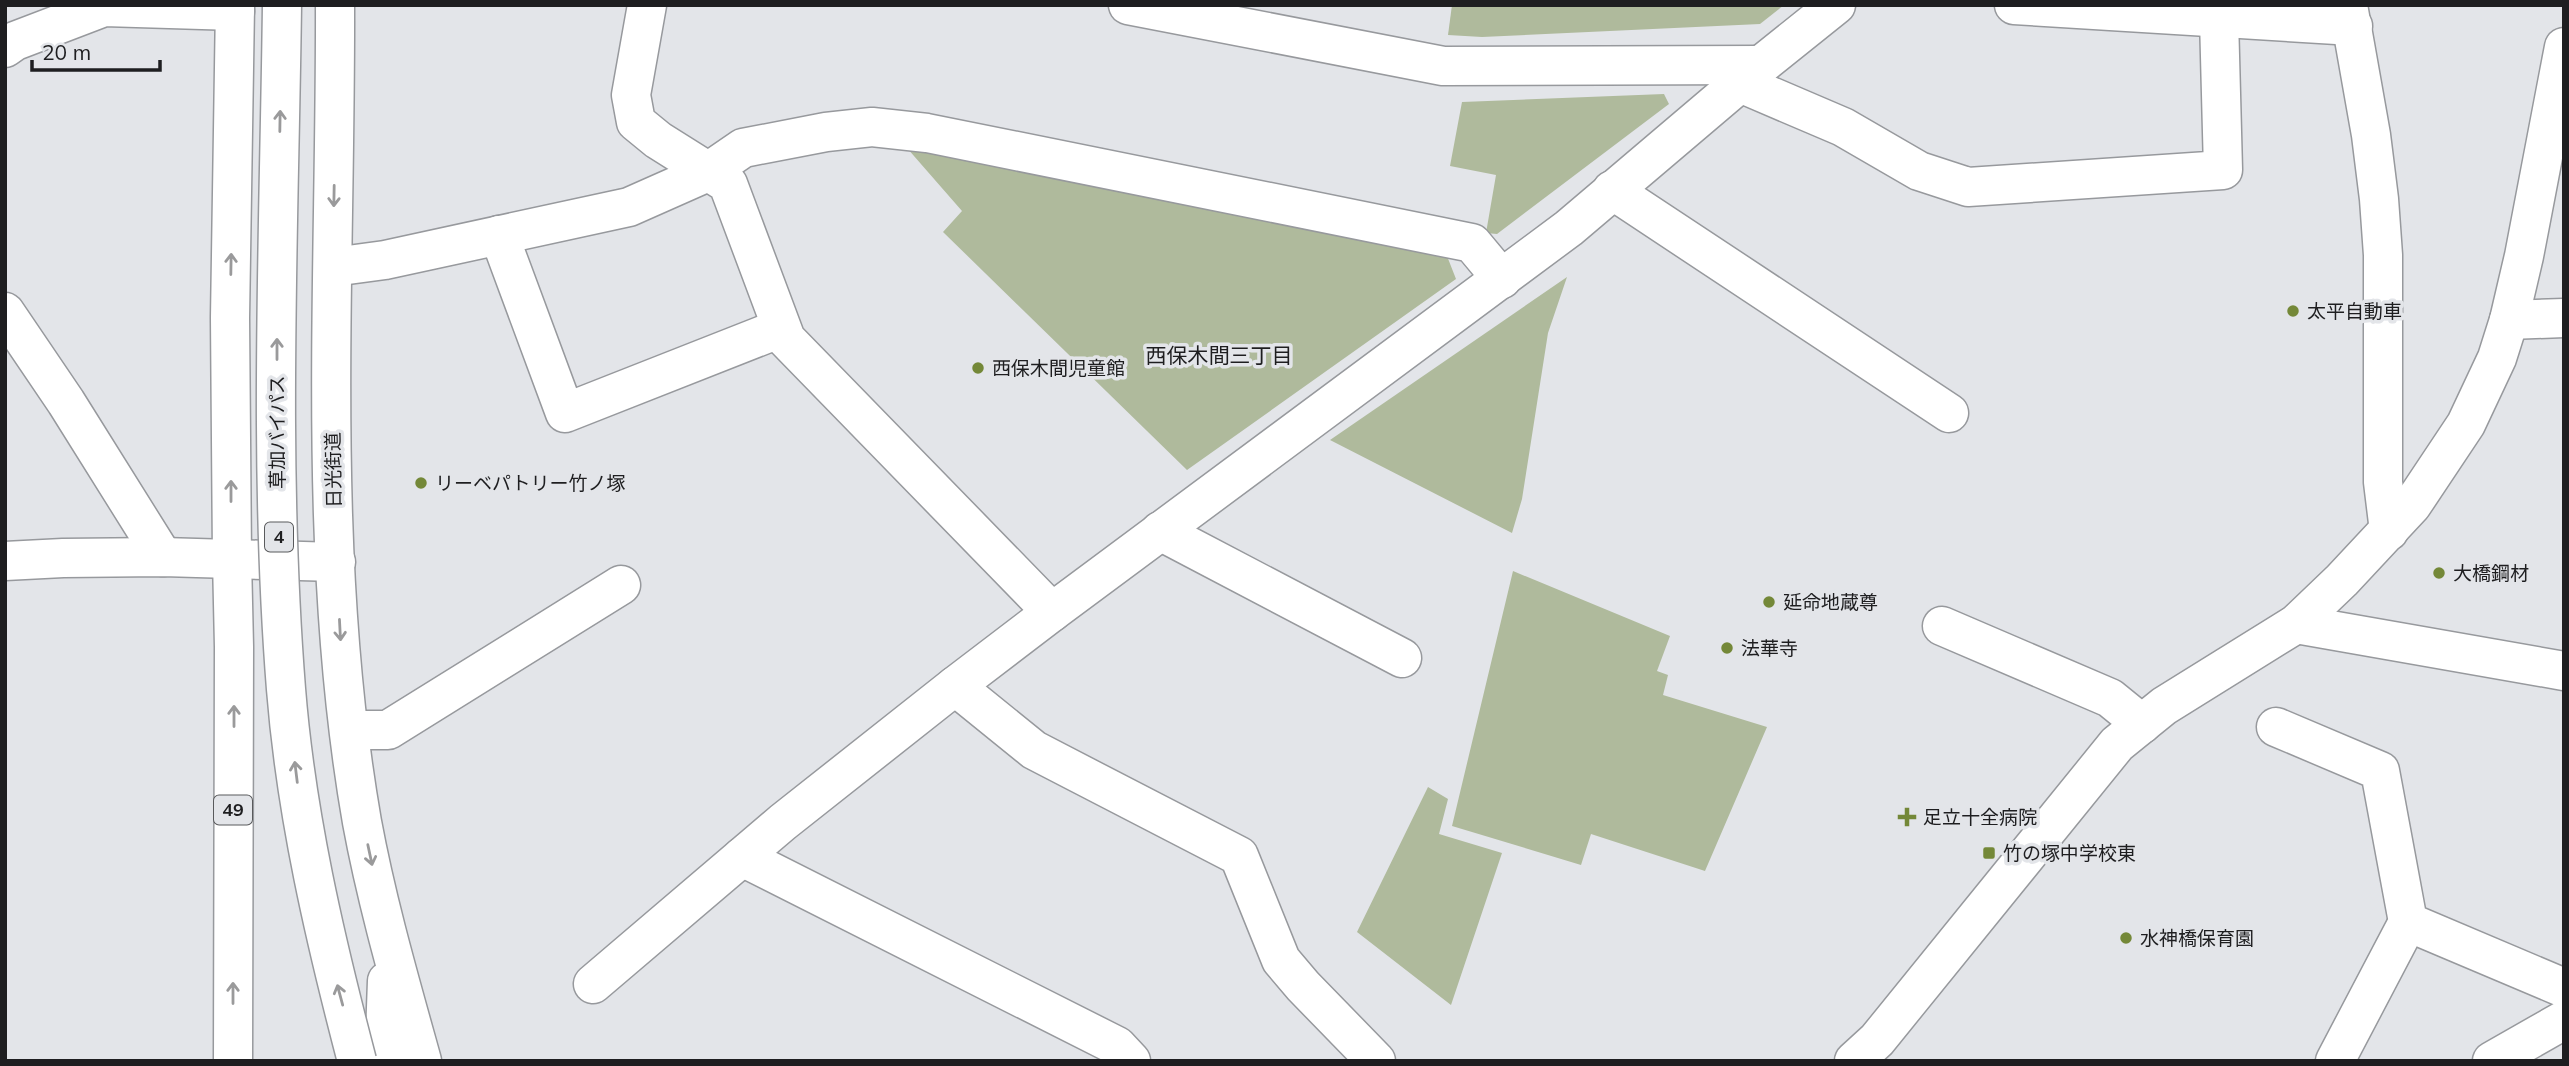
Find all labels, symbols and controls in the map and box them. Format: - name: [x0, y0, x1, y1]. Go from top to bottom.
- scale bar: [32, 28, 159, 72]
- text: 20 m: [42, 39, 91, 65]
- one-way arrow: [274, 110, 287, 133]
- one-way arrow: [327, 184, 341, 207]
- one-way arrow: [224, 252, 238, 275]
- place label: 太平自動車: [2307, 299, 2402, 323]
- marker: 太平自動車: [2285, 303, 2301, 319]
- one-way arrow: [270, 338, 284, 361]
- district label: 西保木間三丁目: [1146, 342, 1293, 368]
- place label: 西保木間児童館: [992, 356, 1125, 380]
- marker: 西保木間児童館: [970, 360, 986, 376]
- street label: 草加バイパス: [265, 375, 289, 489]
- street label: 日光街道: [320, 432, 346, 508]
- place label: リーベパトリー竹ノ塚: [435, 471, 626, 495]
- marker: リーベパトリー竹ノ塚: [413, 475, 429, 491]
- one-way arrow: [224, 480, 238, 503]
- road number: 4: [265, 522, 293, 552]
- place label: 大橋鋼材: [2453, 561, 2529, 585]
- marker: 大橋鋼材: [2431, 565, 2447, 581]
- place label: 延命地蔵尊: [1783, 590, 1878, 614]
- marker: 延命地蔵尊: [1761, 594, 1777, 610]
- one-way arrow: [333, 618, 346, 641]
- place label: 法華寺: [1741, 636, 1798, 660]
- marker: 法華寺: [1719, 640, 1735, 656]
- one-way arrow: [227, 705, 241, 728]
- one-way arrow: [290, 761, 303, 783]
- road number: 49: [214, 796, 252, 824]
- place label: 足立十全病院: [1923, 805, 2037, 829]
- marker: 足立十全病院: [1897, 807, 1917, 827]
- place label: 竹の塚中学校東: [2003, 841, 2136, 865]
- one-way arrow: [363, 843, 377, 866]
- marker: 竹の塚中学校東: [1981, 845, 1997, 861]
- place label: 水神橋保育園: [2140, 926, 2254, 950]
- marker: 水神橋保育園: [2118, 930, 2134, 946]
- one-way arrow: [226, 981, 240, 1004]
- one-way arrow: [333, 984, 346, 1007]

